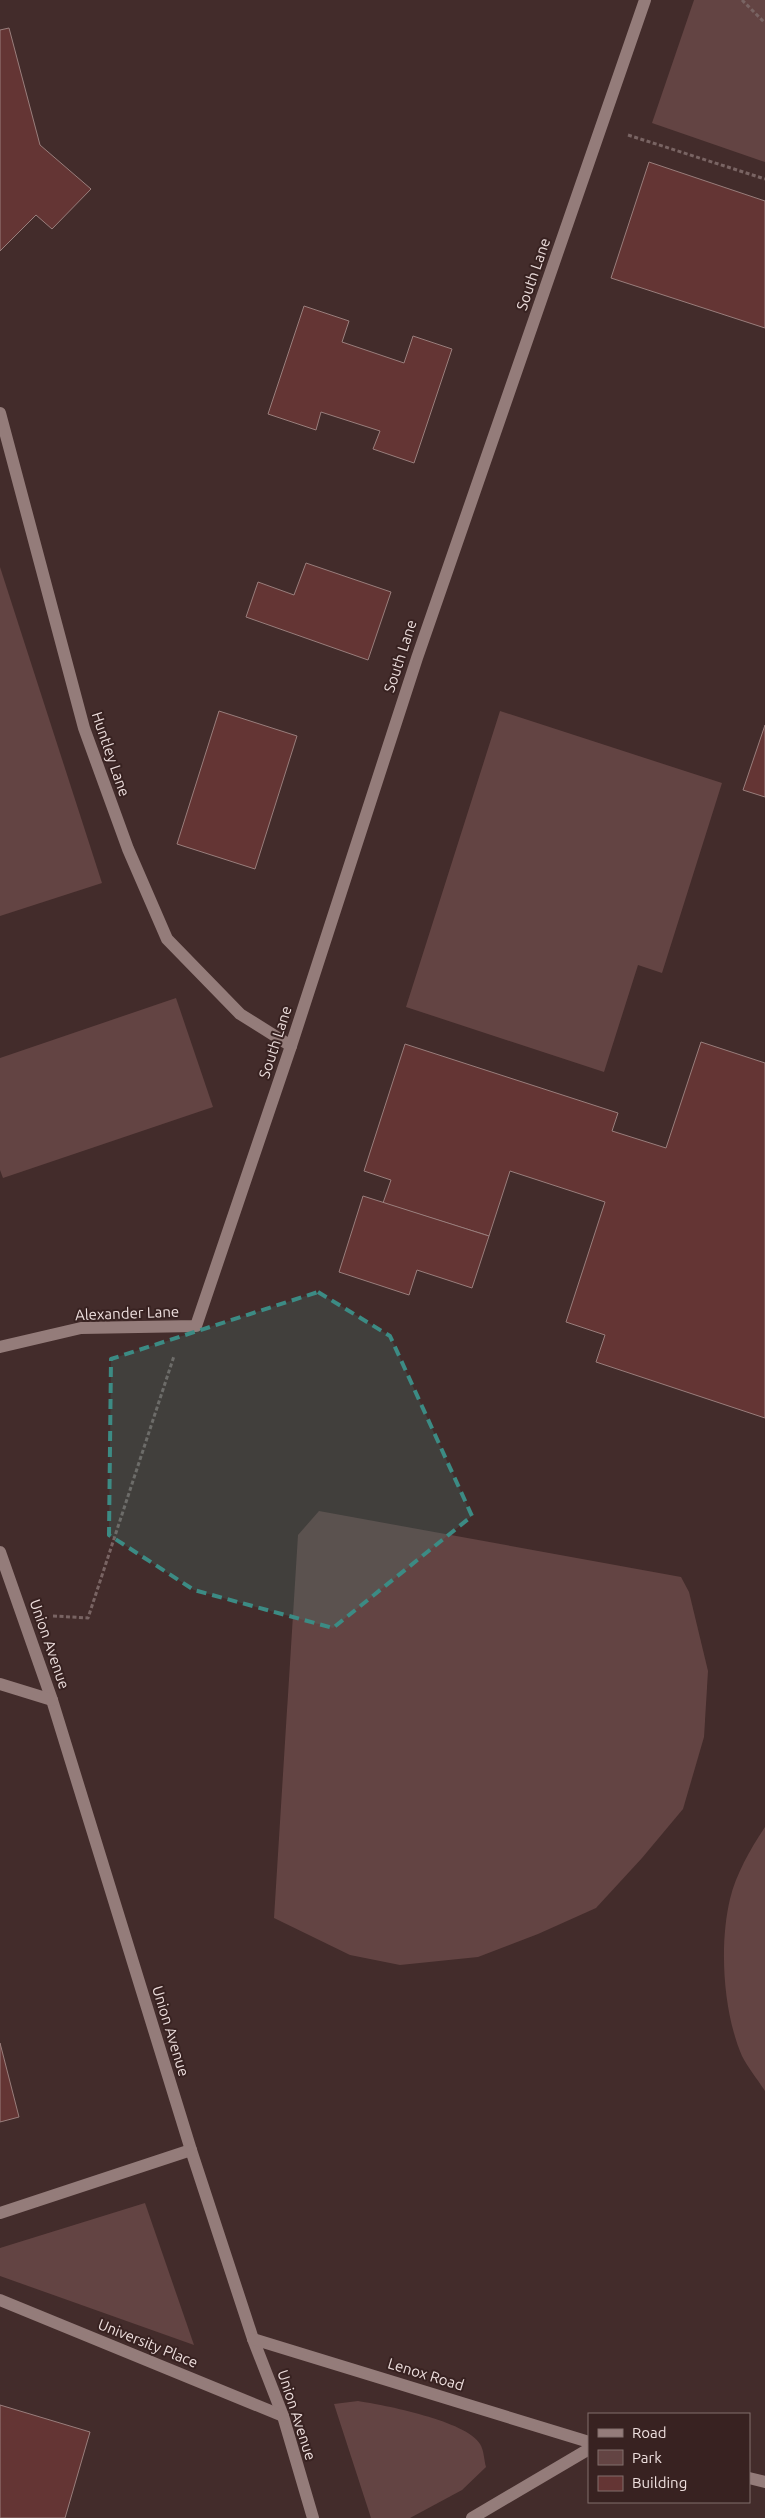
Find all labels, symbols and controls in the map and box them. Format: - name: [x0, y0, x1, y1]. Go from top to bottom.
- street label: South Lane: [513, 236, 553, 312]
- street label: South Lane: [380, 618, 420, 694]
- street label: Huntley Lane: [89, 709, 133, 799]
- street label: South Lane: [255, 1004, 295, 1080]
- street label: Alexander Lane: [75, 1303, 179, 1323]
- street label: Union Avenue: [27, 1597, 73, 1691]
- street label: Union Avenue: [149, 1984, 193, 2078]
- street label: University Place: [96, 2315, 200, 2371]
- street label: Lenox Road: [386, 2354, 466, 2394]
- street label: Union Avenue: [274, 2368, 320, 2462]
- legend: [588, 2413, 750, 2503]
- text: Road: [632, 2424, 667, 2441]
- text: Park: [632, 2449, 662, 2466]
- text: Building: [632, 2474, 687, 2491]

